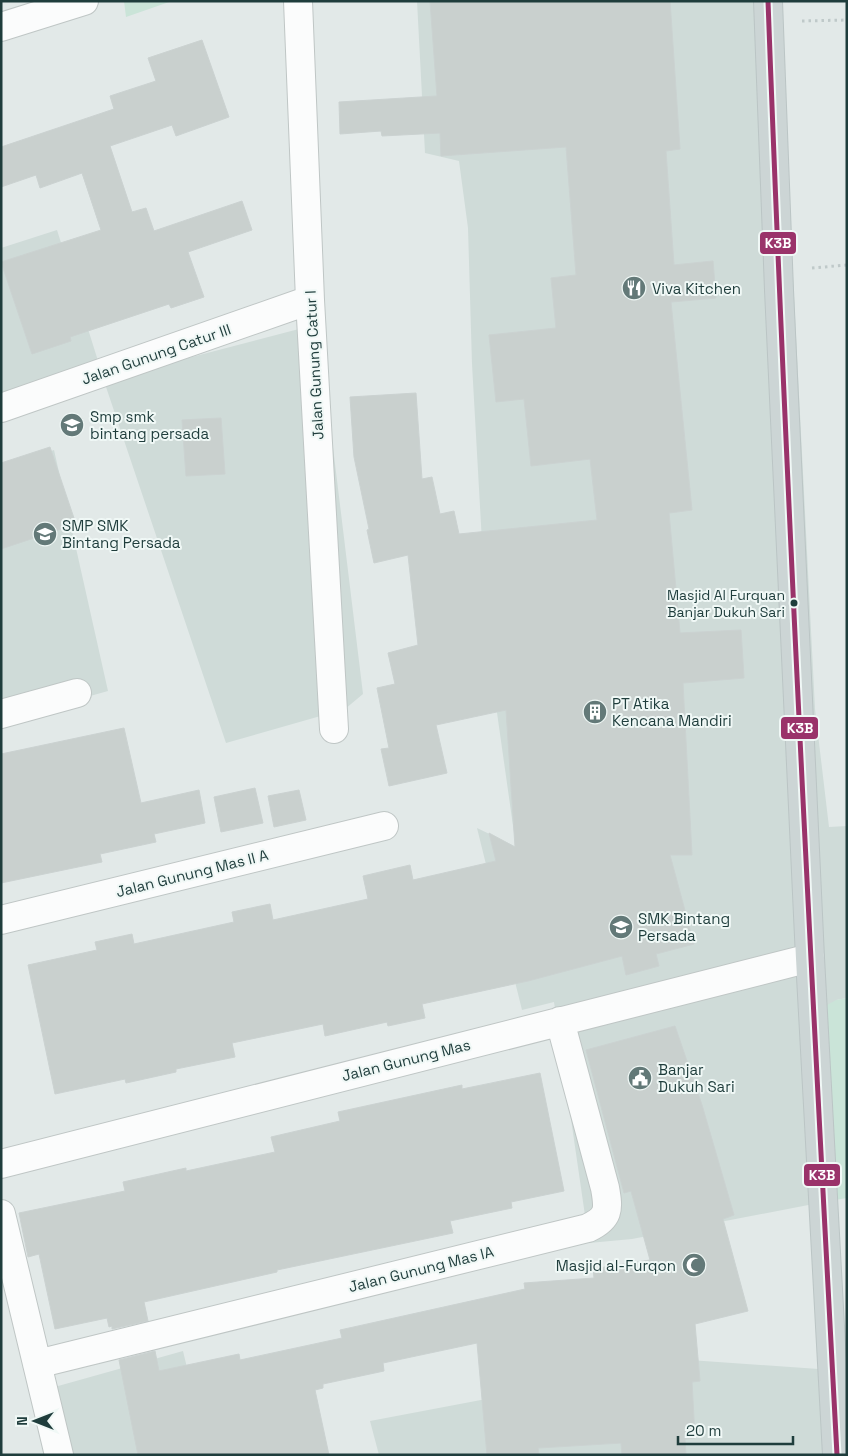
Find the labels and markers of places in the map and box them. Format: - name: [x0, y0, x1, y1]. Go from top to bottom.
- restaurant icon: Viva Kitchen: [621, 275, 647, 301]
- place label: Viva Kitchen: [652, 279, 741, 298]
- place label: Smp smk bintang persada: [90, 407, 209, 443]
- school or university icon: Smp smk bintang persada: [59, 412, 85, 438]
- place label: SMP SMK Bintang Persada: [62, 516, 181, 552]
- school or university icon: SMP SMK Bintang Persada: [32, 521, 58, 547]
- place label: Masjid Al Furquan Banjar Dukuh Sari: [667, 586, 785, 621]
- marker: Masjid Al Furquan Banjar Dukuh Sari: [789, 598, 799, 608]
- place label: PT Atika Kencana Mandiri: [612, 694, 732, 730]
- building icon: PT Atika Kencana Mandiri: [582, 699, 608, 725]
- place label: SMK Bintang Persada: [638, 909, 730, 945]
- school or university icon: SMK Bintang Persada: [608, 914, 634, 940]
- place label: Banjar Dukuh Sari: [658, 1060, 735, 1096]
- public building icon: Banjar Dukuh Sari: [627, 1065, 653, 1091]
- mosque icon: Masjid al-Furqon: [681, 1252, 707, 1278]
- place label: Masjid al-Furqon: [556, 1256, 676, 1275]

